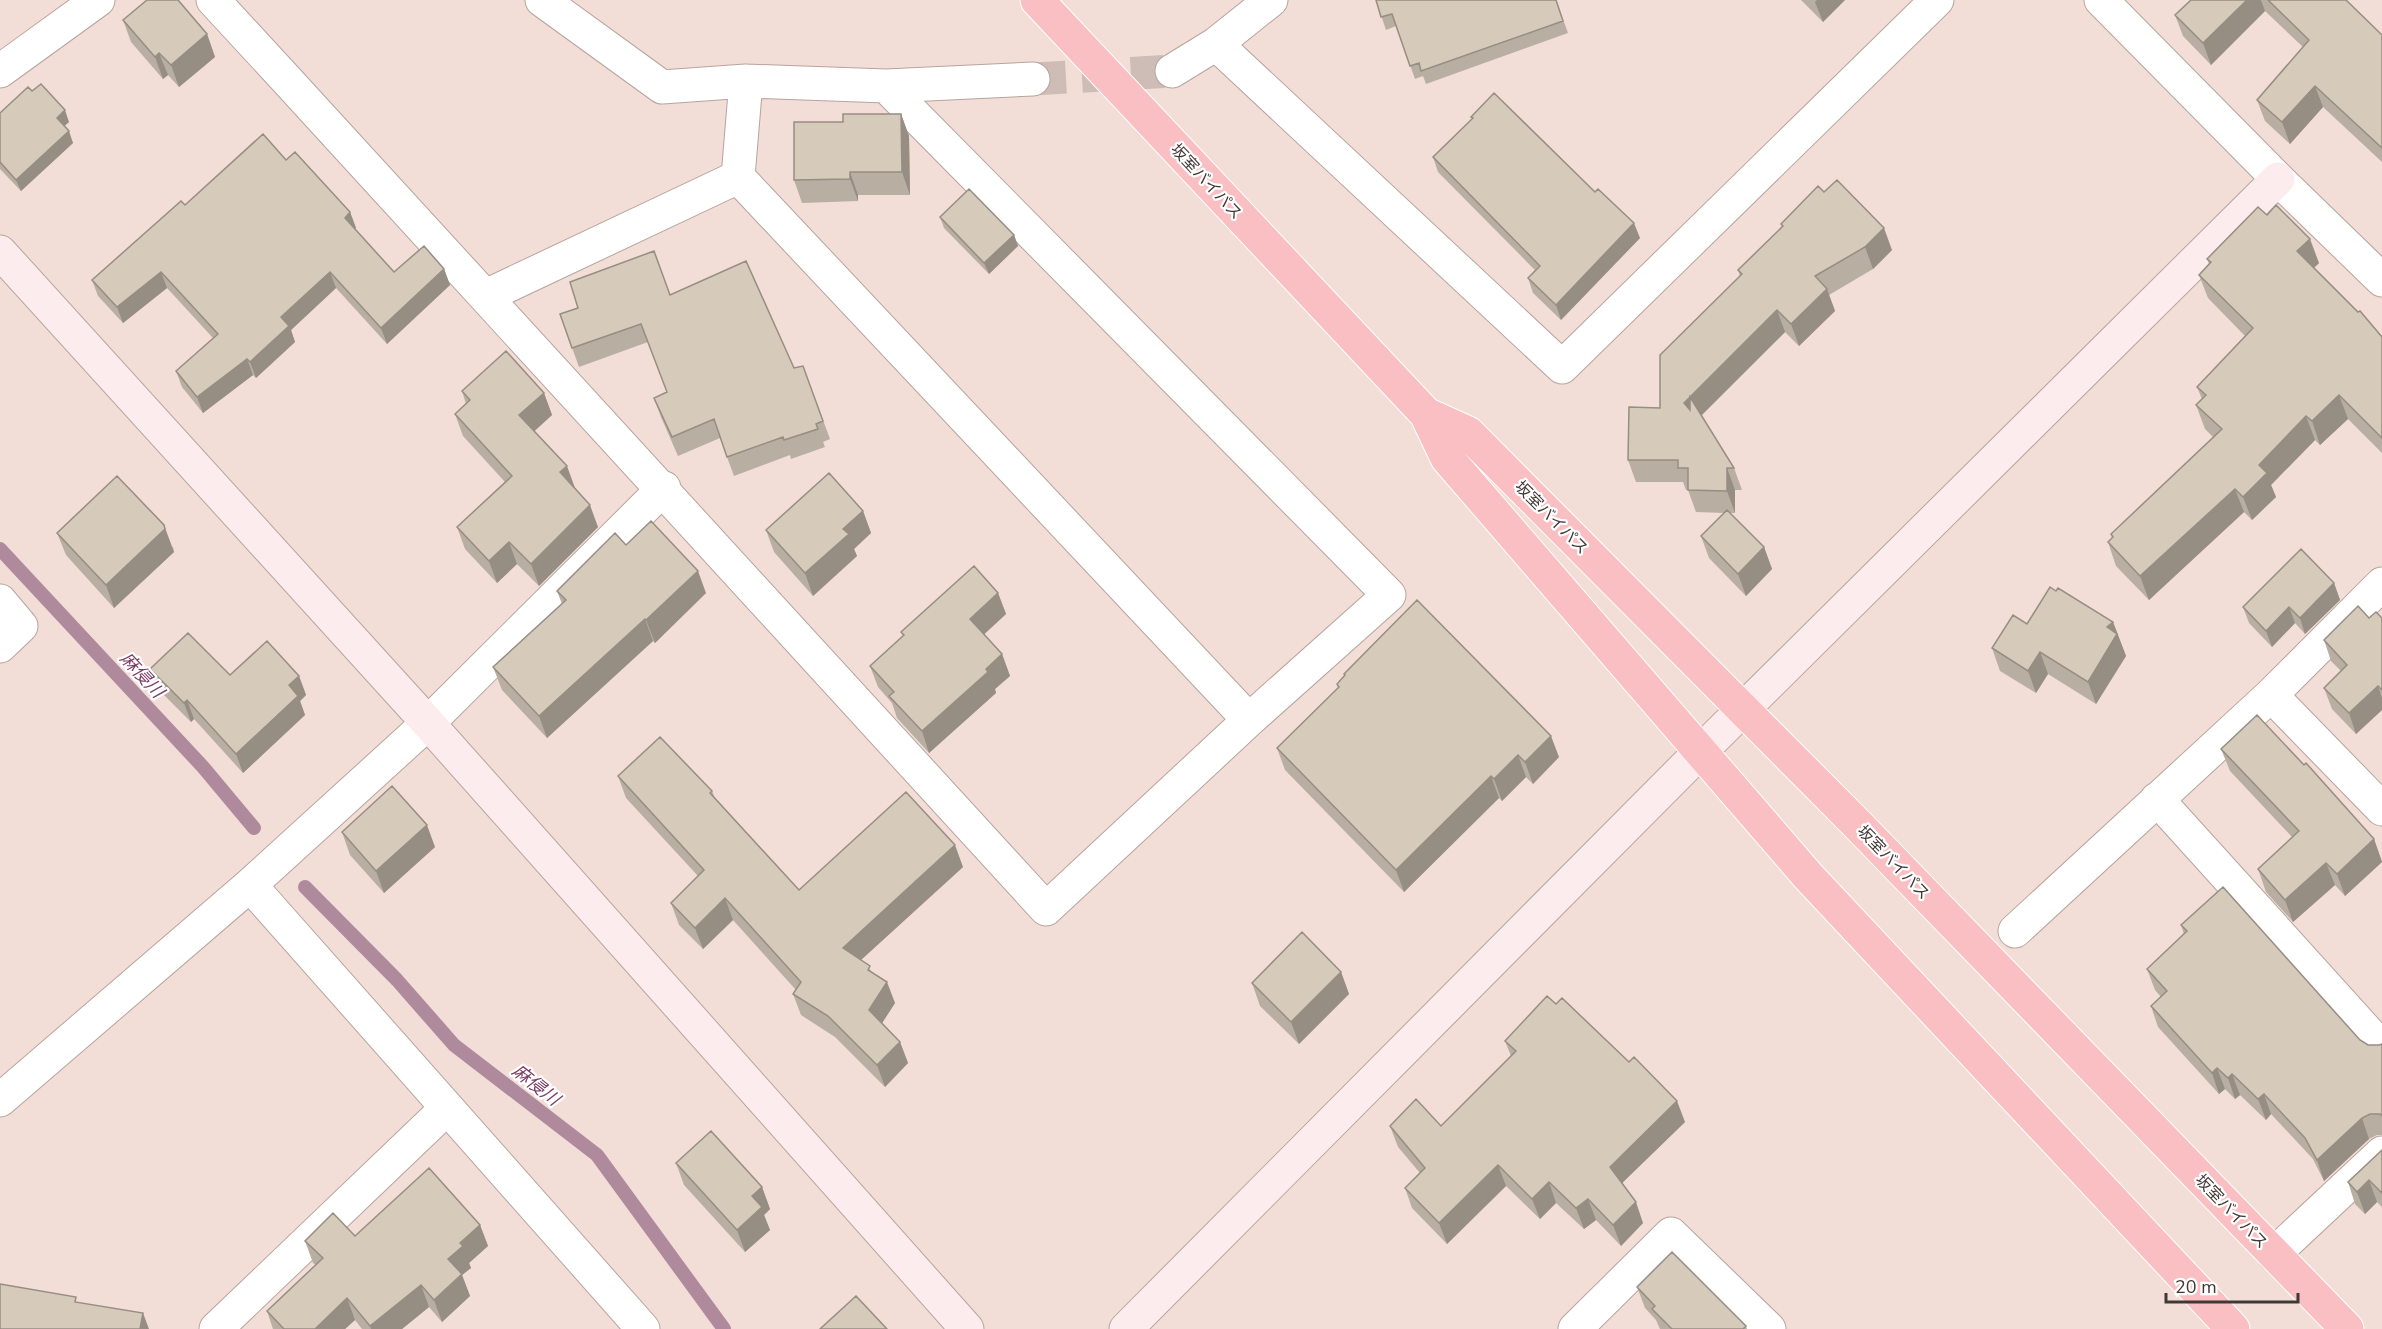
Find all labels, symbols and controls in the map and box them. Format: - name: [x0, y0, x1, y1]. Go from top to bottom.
- street label: 坂室バイパス: [1166, 139, 1247, 224]
- street label: 坂室バイパス: [1510, 476, 1593, 559]
- water label: 麻侵川: [115, 647, 171, 704]
- street label: 坂室バイパス: [1852, 821, 1934, 905]
- water label: 麻侵川: [507, 1059, 566, 1112]
- street label: 坂室バイパス: [2190, 1170, 2272, 1254]
- scale bar: [2166, 1266, 2298, 1304]
- text: 20 m: [2175, 1275, 2217, 1299]

